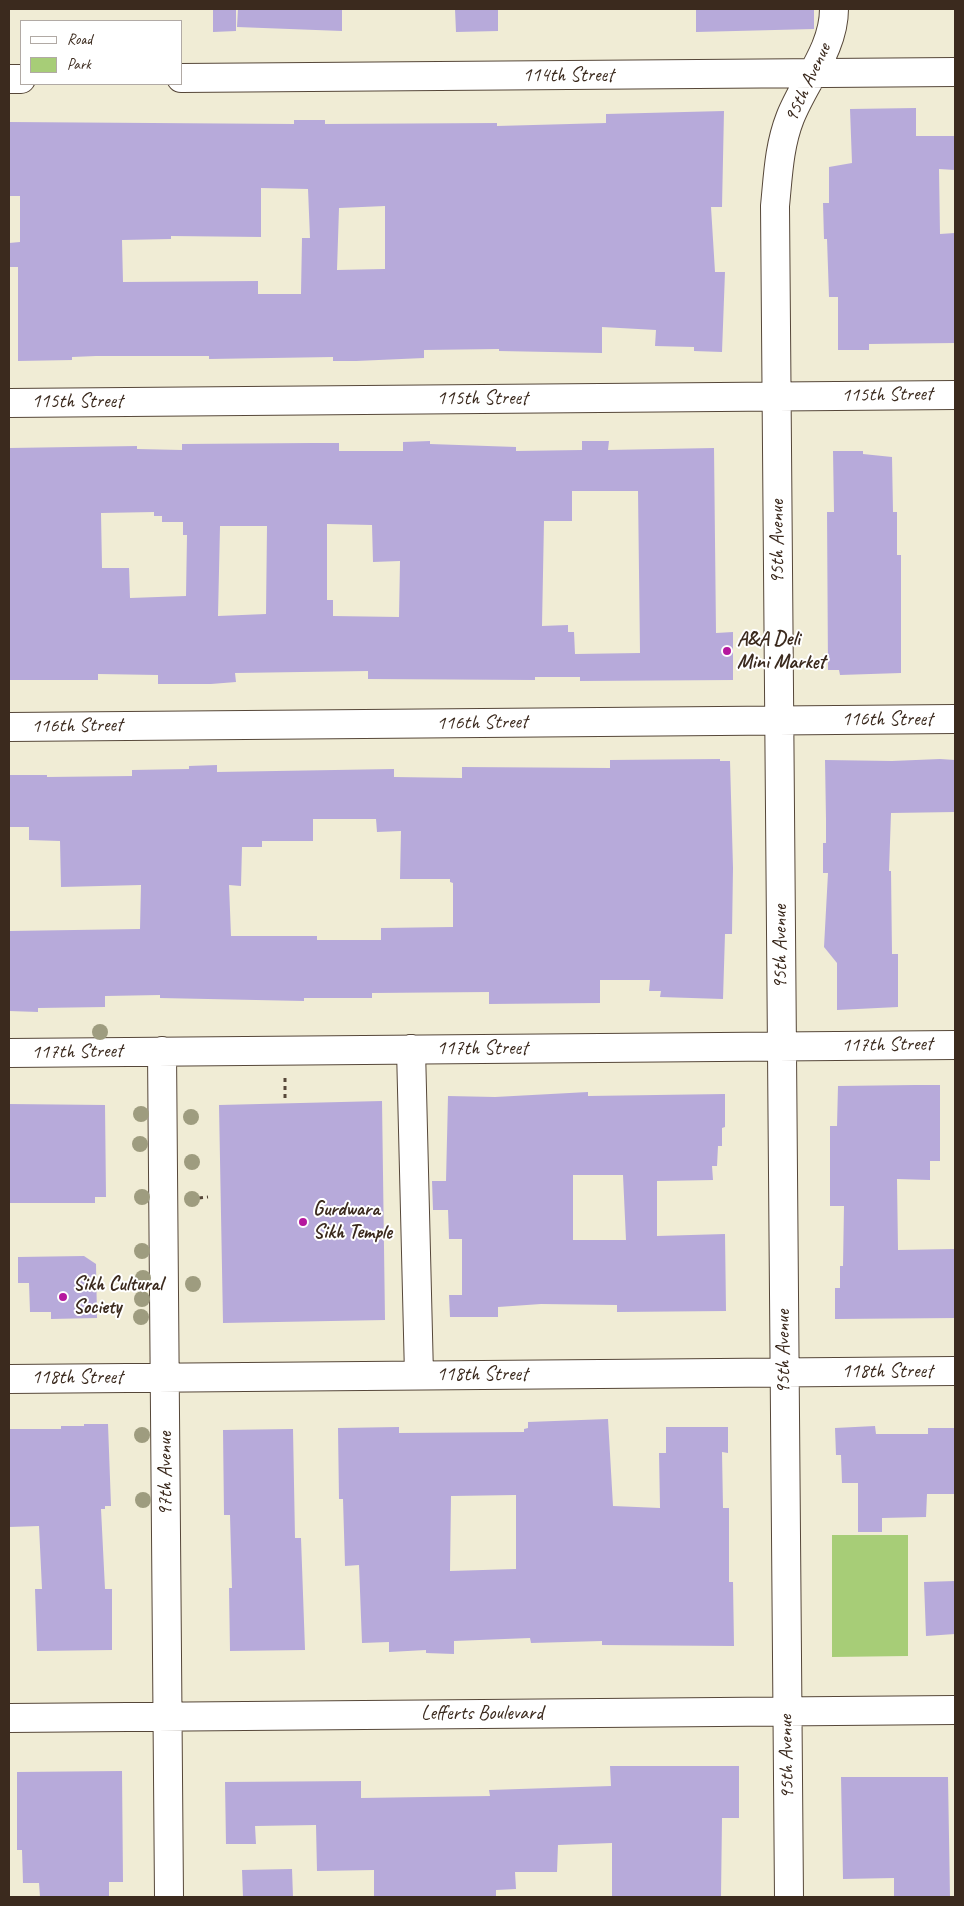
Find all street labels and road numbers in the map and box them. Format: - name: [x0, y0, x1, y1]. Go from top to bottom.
- street label: 95th Avenue: [779, 40, 837, 126]
- street label: 114th Street: [522, 64, 614, 88]
- street label: 115th Street: [841, 382, 933, 408]
- street label: 115th Street: [436, 387, 528, 411]
- street label: 115th Street: [31, 390, 123, 414]
- street label: 95th Avenue: [766, 500, 790, 584]
- street label: 116th Street: [841, 708, 933, 732]
- street label: 116th Street: [436, 710, 528, 736]
- street label: 116th Street: [31, 713, 123, 739]
- street label: 95th Avenue: [769, 905, 793, 989]
- street label: 117th Street: [841, 1032, 933, 1058]
- street label: 117th Street: [436, 1037, 528, 1061]
- street label: 117th Street: [31, 1039, 123, 1065]
- street label: 95th Avenue: [772, 1310, 796, 1394]
- street label: 118th Street: [841, 1360, 933, 1384]
- street label: 118th Street: [436, 1363, 528, 1387]
- street label: 118th Street: [31, 1366, 123, 1390]
- street label: 97th Avenue: [154, 1432, 178, 1516]
- street label: Lefferts Boulevard: [421, 1702, 543, 1726]
- street label: 95th Avenue: [774, 1715, 800, 1799]

